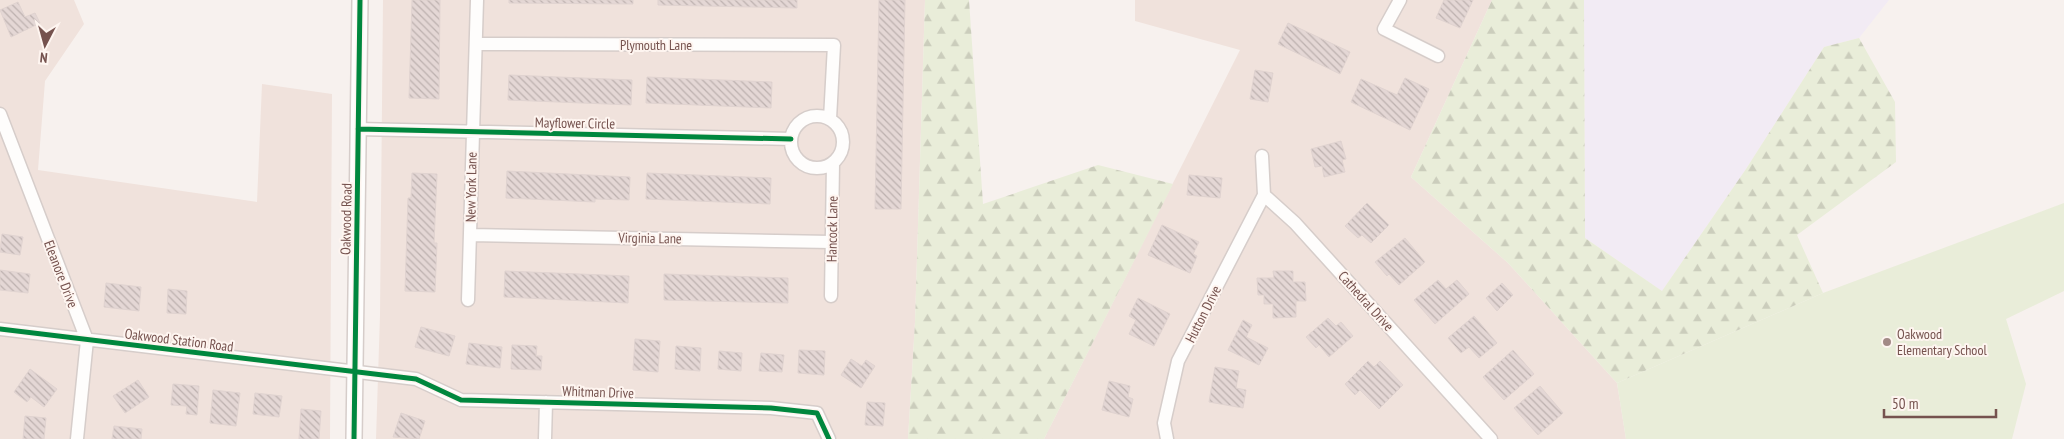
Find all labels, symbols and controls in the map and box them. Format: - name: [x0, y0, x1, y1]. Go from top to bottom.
- north arrow: [20, 20, 70, 70]
- street label: Plymouth Lane: [620, 36, 692, 54]
- text: N: [39, 49, 48, 67]
- street label: Mayflower Circle: [535, 113, 616, 133]
- street label: New York Lane: [461, 151, 481, 222]
- street label: Oakwood Road: [336, 183, 356, 255]
- street label: Hancock Lane: [822, 196, 842, 262]
- street label: Virginia Lane: [617, 228, 682, 248]
- street label: Eleanore Drive: [40, 238, 82, 311]
- street label: Cathedral Drive: [1334, 267, 1398, 335]
- street label: Hutton Drive: [1181, 282, 1225, 346]
- street label: Oakwood Station Road: [124, 324, 234, 356]
- place label: Oakwood Elementary School: [1897, 325, 1987, 359]
- marker: Oakwood Elementary School: [1881, 336, 1893, 348]
- street label: Whitman Drive: [562, 382, 634, 402]
- scale bar: [1884, 386, 1996, 418]
- text: 50 m: [1892, 394, 1918, 413]

